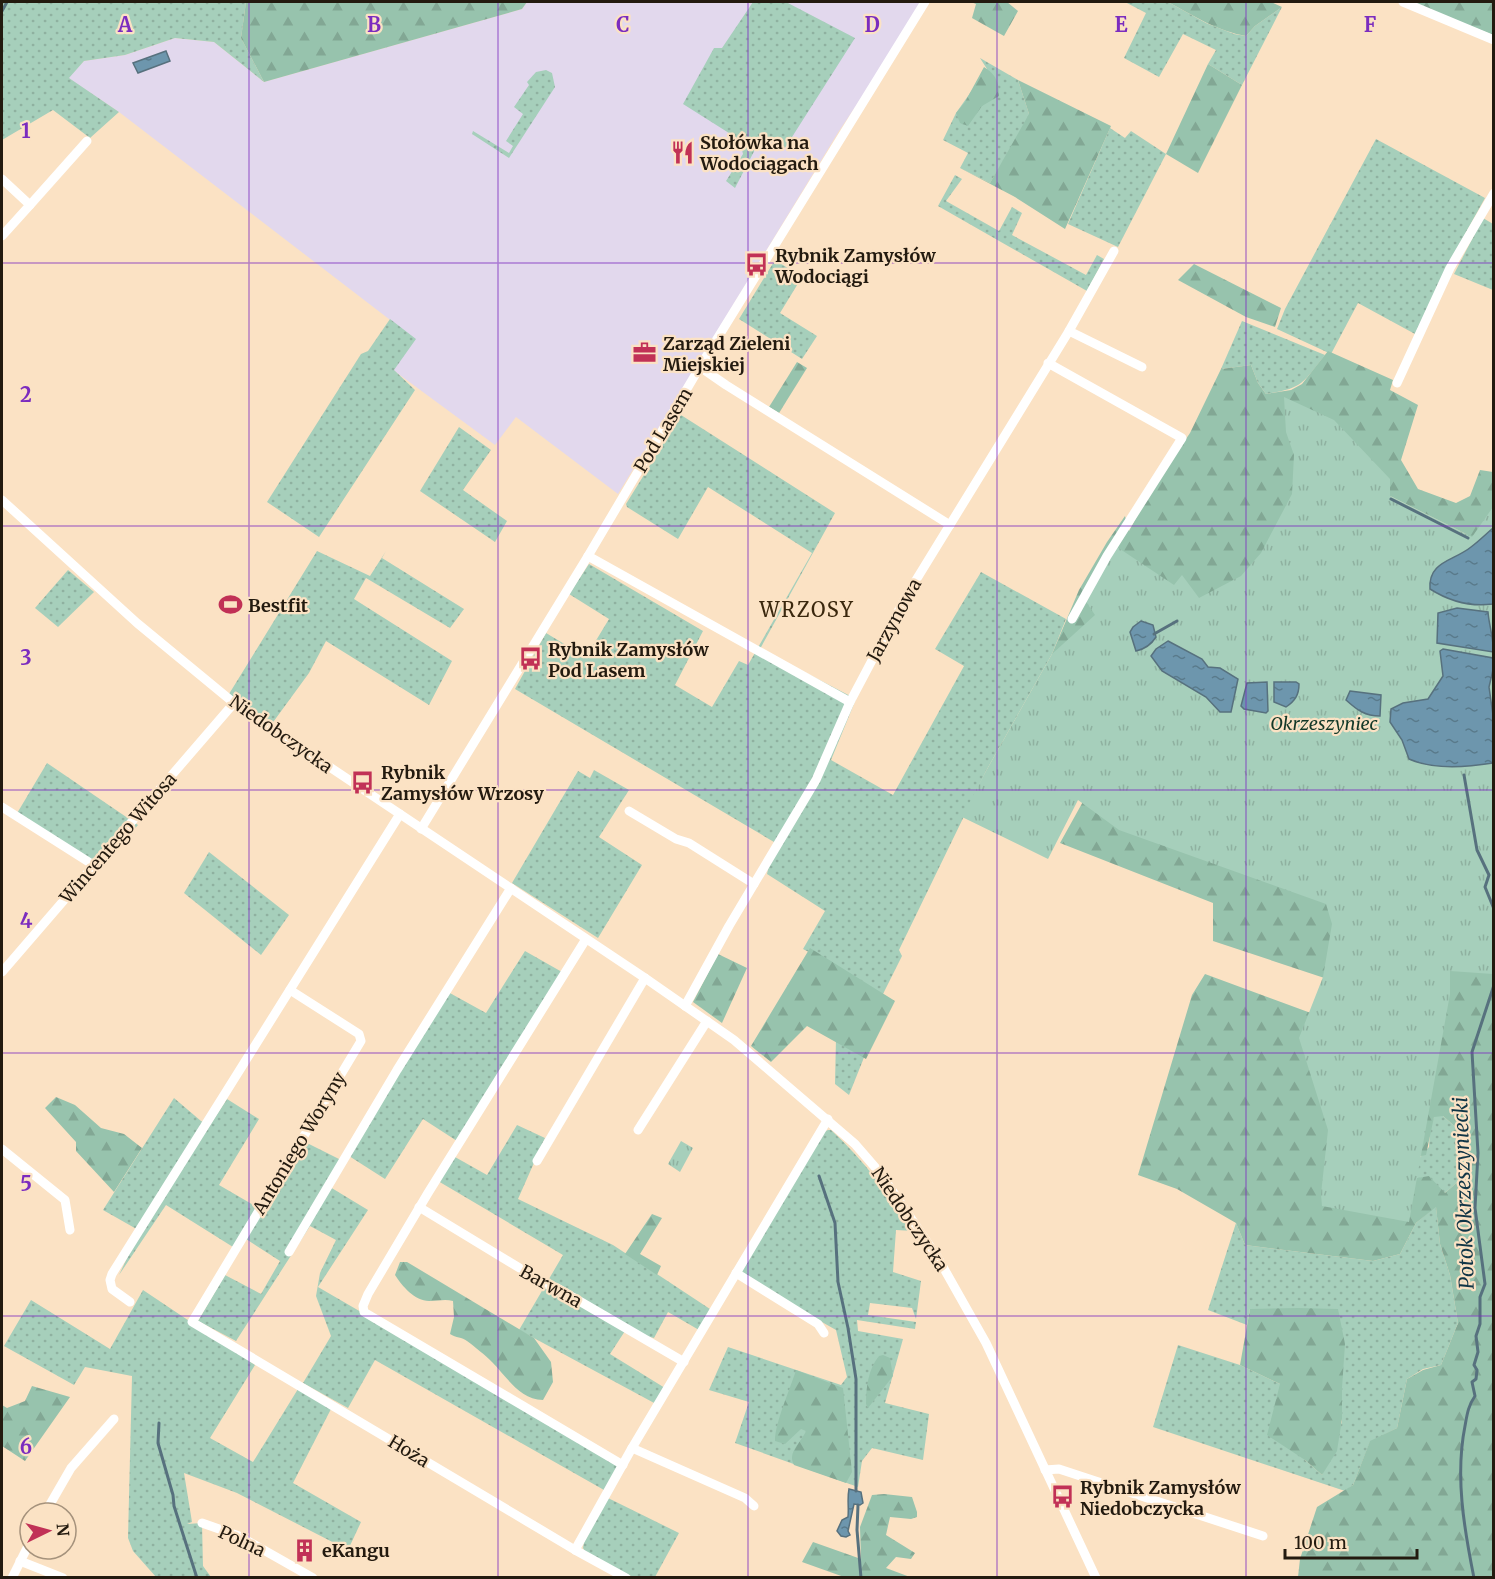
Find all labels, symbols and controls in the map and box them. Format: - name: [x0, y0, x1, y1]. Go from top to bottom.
- text: A: [117, 12, 133, 37]
- text: B: [367, 12, 381, 37]
- text: C: [616, 12, 630, 37]
- text: D: [864, 12, 880, 37]
- text: E: [1114, 12, 1128, 37]
- text: F: [1364, 12, 1377, 37]
- text: 1: [21, 118, 31, 143]
- place label: Stołówka na Wodociągach: [699, 131, 819, 175]
- restaurant icon: Stołówka na Wodociągach: [669, 139, 695, 165]
- place label: Rybnik Zamysłów Wodociągi: [774, 244, 936, 288]
- bus stop icon: Rybnik Zamysłów Wodociągi: [744, 252, 770, 278]
- place label: Zarząd Zieleni Miejskiej: [663, 332, 790, 376]
- office icon: Zarząd Zieleni Miejskiej: [632, 340, 658, 366]
- text: 2: [20, 382, 32, 407]
- street label: Pod Lasem: [629, 383, 697, 477]
- street label: Jarzynowa: [861, 574, 926, 666]
- sports icon: Bestfit: [217, 592, 243, 618]
- place label: Bestfit: [248, 594, 309, 617]
- district label: WRZOSY: [759, 597, 854, 622]
- place label: Rybnik Zamysłów Pod Lasem: [548, 638, 709, 682]
- text: 3: [20, 645, 32, 670]
- bus stop icon: Rybnik Zamysłów Pod Lasem: [517, 646, 543, 672]
- street label: Niedobczycka: [225, 690, 337, 778]
- park label: Okrzeszyniec: [1270, 712, 1378, 735]
- place label: Rybnik Zamysłów Wrzosy: [381, 761, 544, 805]
- street label: Wincentego Witosa: [54, 767, 182, 909]
- bus stop icon: Rybnik Zamysłów Wrzosy: [350, 769, 376, 795]
- text: 4: [20, 908, 33, 933]
- street label: Antoniego Woryny: [247, 1067, 351, 1219]
- water label: Potok Okrzeszyniecki: [1447, 1096, 1479, 1290]
- street label: Niedobczycka: [867, 1162, 954, 1276]
- text: 5: [20, 1171, 32, 1196]
- street label: Barwna: [516, 1259, 587, 1313]
- street label: Hoża: [384, 1430, 434, 1472]
- text: 6: [20, 1434, 32, 1459]
- place label: Rybnik Zamysłów Niedobczycka: [1080, 1476, 1241, 1520]
- bus stop icon: Rybnik Zamysłów Niedobczycka: [1049, 1484, 1075, 1510]
- north arrow: [18, 1501, 78, 1561]
- street label: Polna: [215, 1520, 269, 1562]
- scale bar: [1285, 1522, 1417, 1560]
- text: N: [52, 1523, 73, 1537]
- text: 100 m: [1294, 1531, 1347, 1554]
- building icon: eKangu: [291, 1537, 317, 1563]
- place label: eKangu: [322, 1539, 390, 1562]

